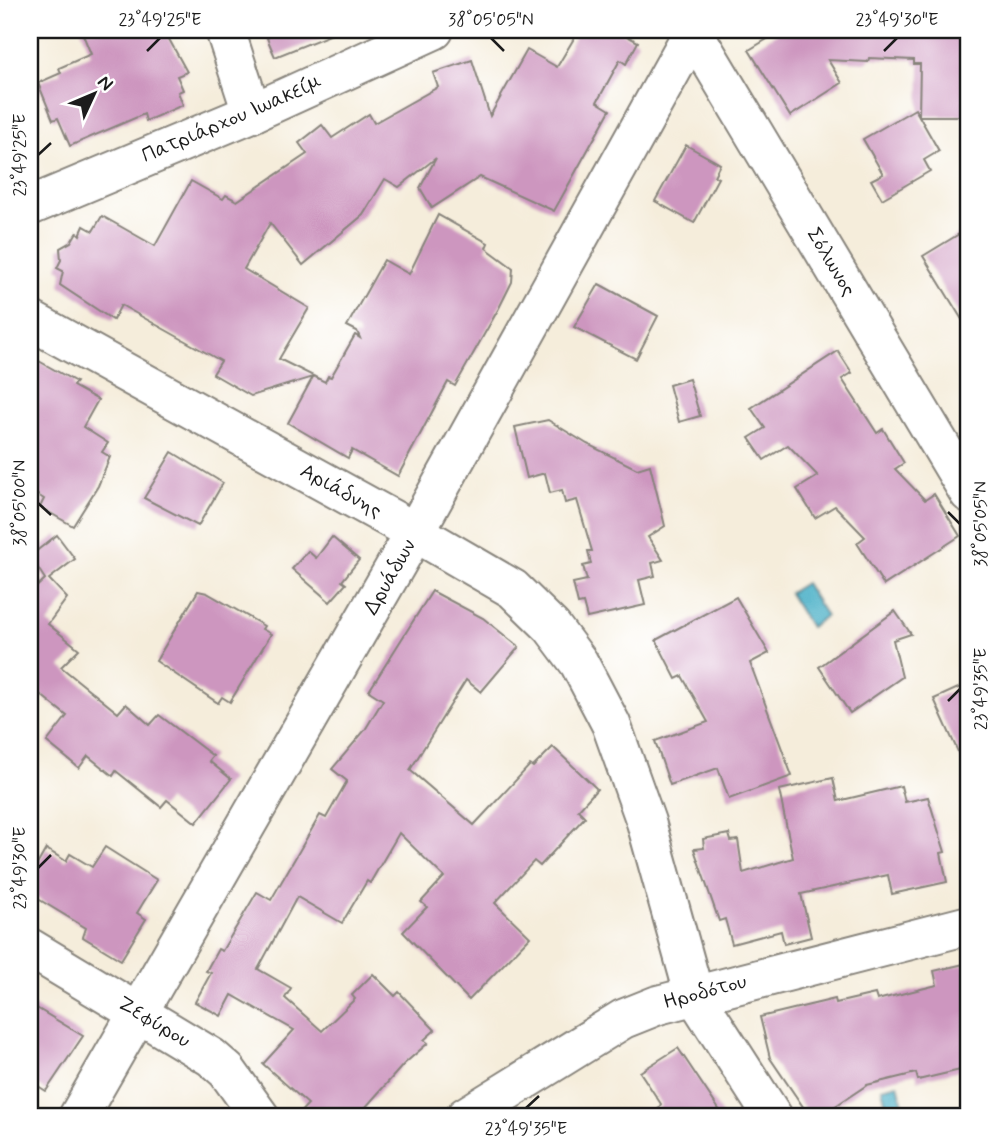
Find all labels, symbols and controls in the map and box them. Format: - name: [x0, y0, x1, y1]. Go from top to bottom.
- text: 23°49'25"E: [118, 8, 202, 32]
- text: 38°05'05"N: [448, 8, 534, 32]
- text: 23°49'30"E: [855, 8, 939, 32]
- north arrow: [60, 60, 130, 130]
- street label: Πατριάρχου Ιωακείμ: [137, 68, 327, 170]
- text: N: [92, 70, 119, 96]
- text: 23°49'25"E: [8, 113, 32, 197]
- street label: Σόλωνος: [800, 222, 862, 302]
- street label: Αριάδνης: [295, 457, 387, 525]
- text: 38°05'00"N: [8, 460, 32, 546]
- text: 38°05'05"N: [969, 481, 993, 567]
- street label: Δρυάδων: [357, 534, 423, 620]
- text: 23°49'35"E: [969, 648, 993, 730]
- text: 23°49'30"E: [8, 826, 32, 910]
- street label: Ηροδότου: [660, 967, 750, 1017]
- street label: Ζεφύρου: [112, 989, 196, 1055]
- text: 23°49'35"E: [485, 1117, 567, 1141]

